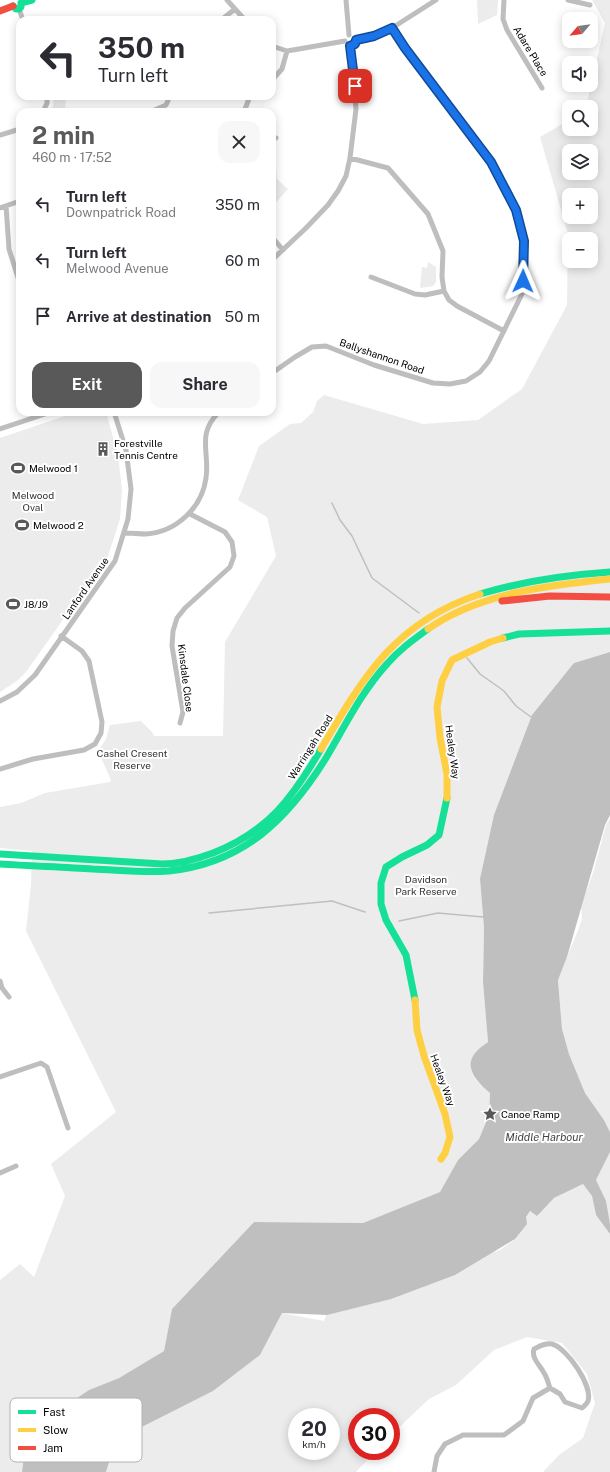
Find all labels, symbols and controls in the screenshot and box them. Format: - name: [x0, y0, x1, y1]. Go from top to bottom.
- north arrow: [562, 12, 598, 48]
- map controls: [562, 12, 598, 268]
- street label: Adare Place: [511, 24, 551, 78]
- text: 350 m: [98, 31, 185, 64]
- icon: left: [32, 32, 84, 84]
- button: sound: [562, 56, 598, 92]
- text: Turn left: [98, 65, 168, 86]
- pin: [338, 69, 372, 103]
- icon: arrive: [344, 75, 366, 97]
- button: search: [562, 100, 598, 136]
- text: 2 min: [32, 121, 95, 149]
- button: close: [218, 121, 260, 163]
- button: layers: [562, 144, 598, 180]
- text: 460 m · 17:52: [32, 150, 112, 165]
- text: Turn left: [66, 188, 127, 205]
- button: +: [562, 188, 598, 224]
- icon: left: [32, 193, 54, 215]
- text: 350 m: [215, 196, 260, 213]
- text: Downpatrick Road: [66, 205, 176, 220]
- button: −: [562, 232, 598, 268]
- text: Turn left: [66, 244, 127, 261]
- icon: left: [32, 249, 54, 271]
- text: 60 m: [225, 252, 260, 269]
- position arrow: [502, 260, 544, 302]
- text: Melwood Avenue: [66, 261, 169, 276]
- icon: arrive: [32, 305, 54, 327]
- text: Arrive at destination: [66, 308, 211, 325]
- text: 50 m: [225, 308, 260, 325]
- street label: Ballyshannon Road: [338, 336, 426, 376]
- button: Exit: [32, 362, 142, 408]
- button: Share: [150, 362, 260, 408]
- place label: Forestville Tennis Centre: [114, 437, 178, 461]
- building icon: Forestville Tennis Centre: [95, 441, 111, 457]
- sports icon: Melwood 1: [10, 460, 26, 476]
- place label: Melwood 1: [29, 462, 78, 474]
- park label: Melwood Oval: [12, 489, 54, 513]
- sports icon: Melwood 2: [14, 517, 30, 533]
- place label: Melwood 2: [33, 519, 84, 531]
- street label: Lanford Avenue: [59, 554, 111, 621]
- sports icon: J8/J9: [5, 596, 21, 612]
- place label: J8/J9: [24, 598, 48, 610]
- street label: Kinsdale Close: [176, 643, 196, 713]
- street label: Warringah Road: [285, 712, 335, 782]
- street label: Healey Way: [443, 724, 463, 780]
- park label: Cashel Cresent Reserve: [97, 747, 167, 771]
- park label: Davidson Park Reserve: [395, 873, 457, 897]
- street label: Healey Way: [428, 1052, 458, 1108]
- place icon: Canoe Ramp: [482, 1106, 498, 1122]
- place label: Canoe Ramp: [501, 1108, 560, 1120]
- water label: Middle Harbour: [505, 1131, 583, 1143]
- legend: [10, 1398, 142, 1462]
- text: Fast: [43, 1406, 65, 1418]
- speed limit sign: 30: [348, 1408, 400, 1460]
- text: 20: [301, 1417, 327, 1441]
- text: Slow: [43, 1424, 69, 1436]
- text: km/h: [302, 1438, 326, 1450]
- text: Jam: [43, 1442, 63, 1454]

